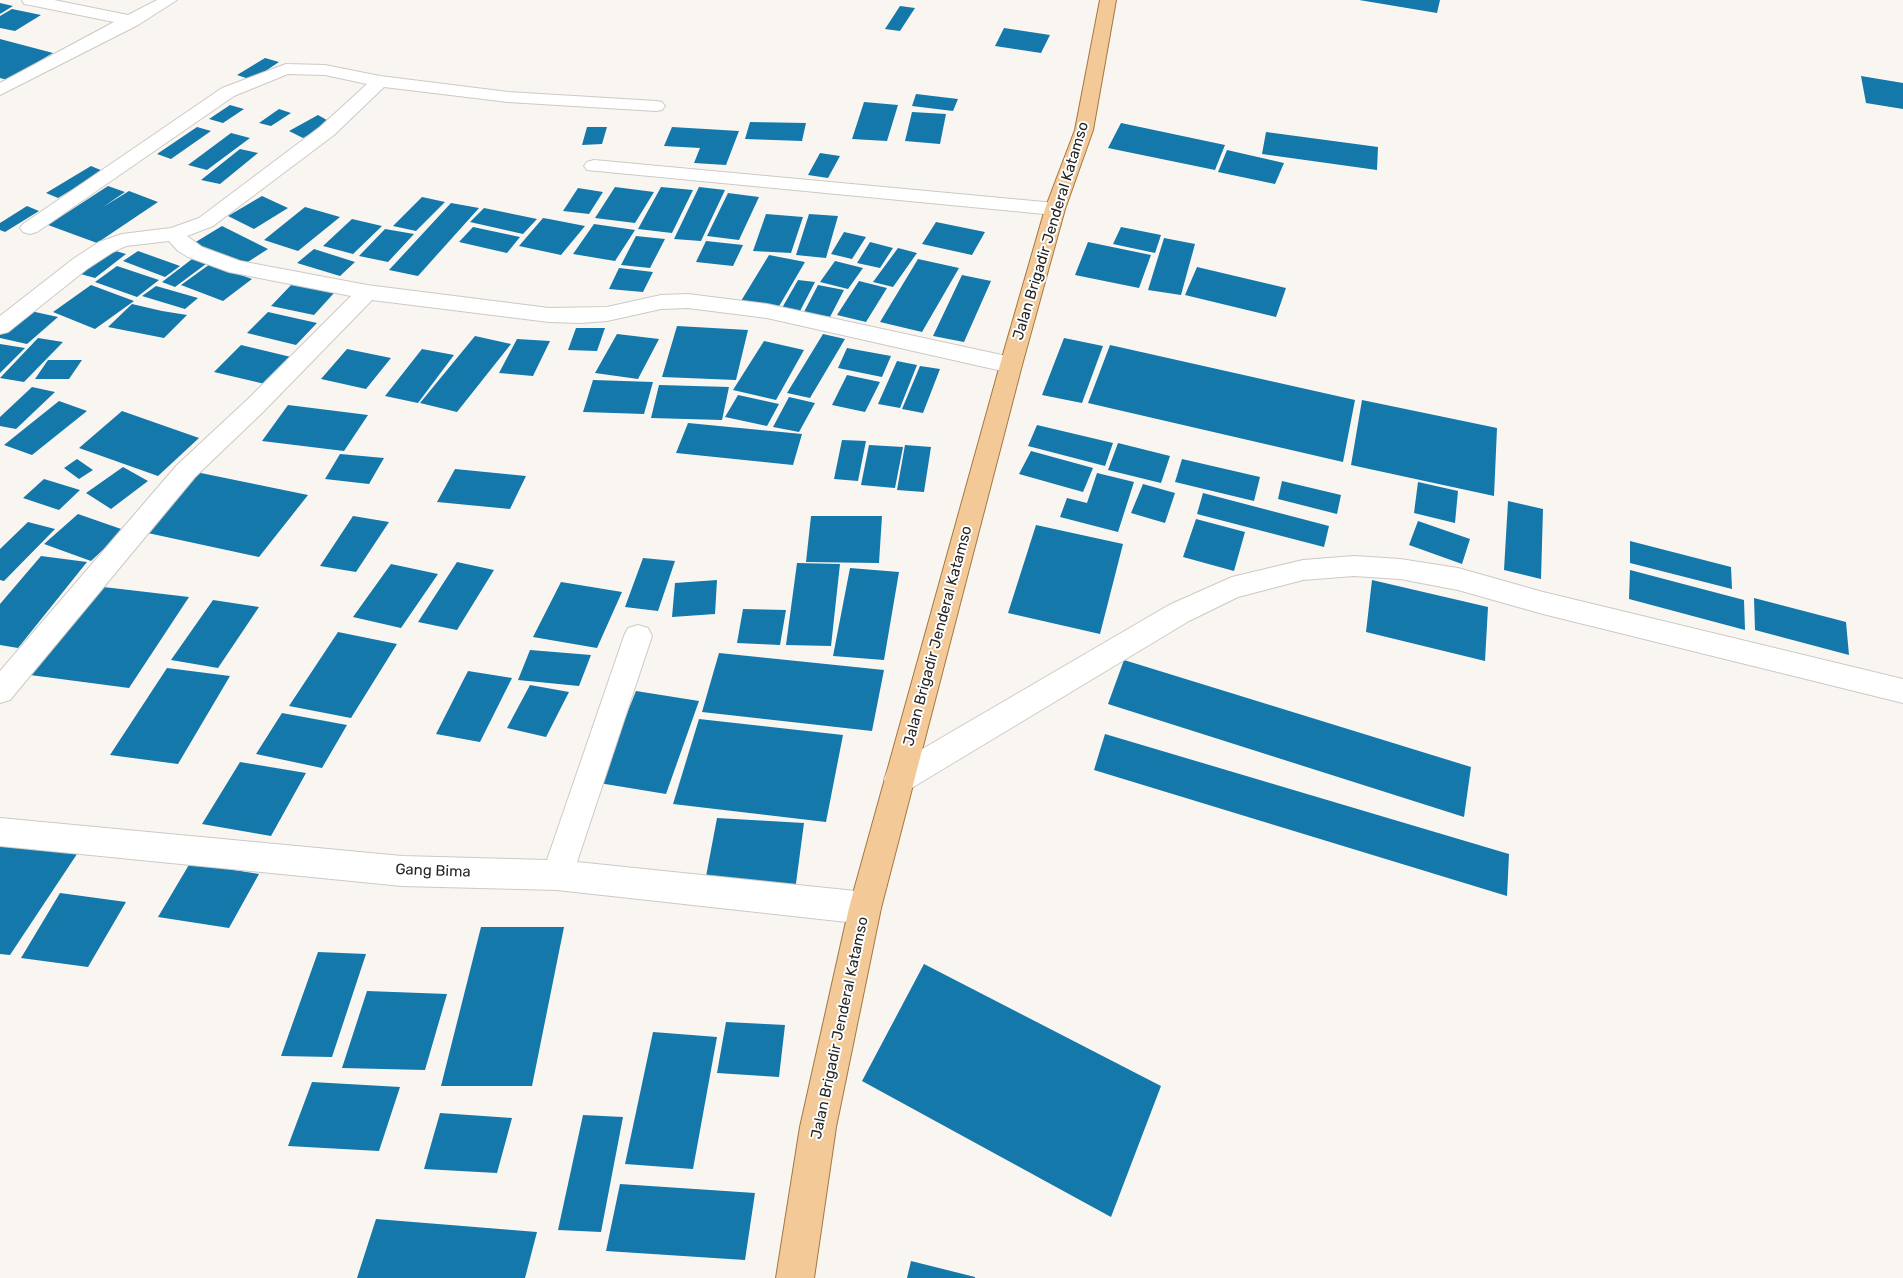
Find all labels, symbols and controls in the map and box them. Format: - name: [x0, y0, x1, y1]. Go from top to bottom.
- street label: Jalan Brigadir Jenderal Katamso: [1009, 120, 1093, 342]
- street label: Jalan Brigadir Jenderal Katamso: [900, 524, 976, 748]
- street label: Gang Bima: [395, 861, 471, 881]
- street label: Jalan Brigadir Jenderal Katamso: [808, 915, 872, 1141]

